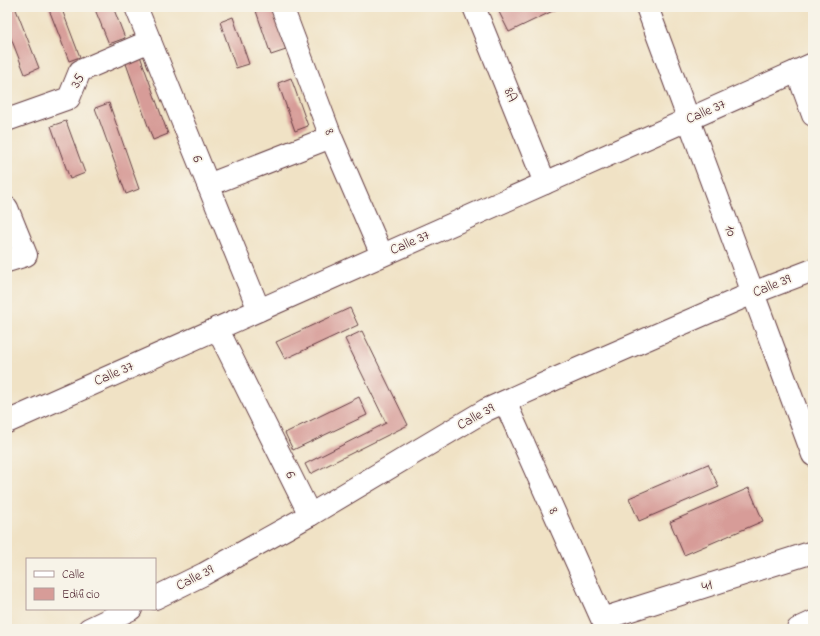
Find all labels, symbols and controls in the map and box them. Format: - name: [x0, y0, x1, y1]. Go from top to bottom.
- street label: 35: [65, 70, 91, 92]
- street label: 8A: [498, 85, 522, 105]
- street label: Calle 37: [683, 94, 729, 130]
- street label: 8: [318, 126, 340, 138]
- street label: 6: [186, 152, 208, 166]
- street label: 10: [718, 222, 742, 240]
- street label: Calle 37: [387, 225, 433, 261]
- street label: Calle 39: [750, 269, 795, 303]
- street label: Calle 37: [91, 356, 137, 392]
- street label: Calle 39: [454, 398, 499, 436]
- street label: 6: [279, 468, 301, 482]
- street label: 8: [542, 504, 564, 518]
- legend: [26, 558, 156, 610]
- street label: Calle 39: [173, 559, 218, 596]
- text: Calle: [62, 566, 85, 584]
- street label: 41: [699, 574, 716, 598]
- text: Edificio: [62, 586, 100, 604]

